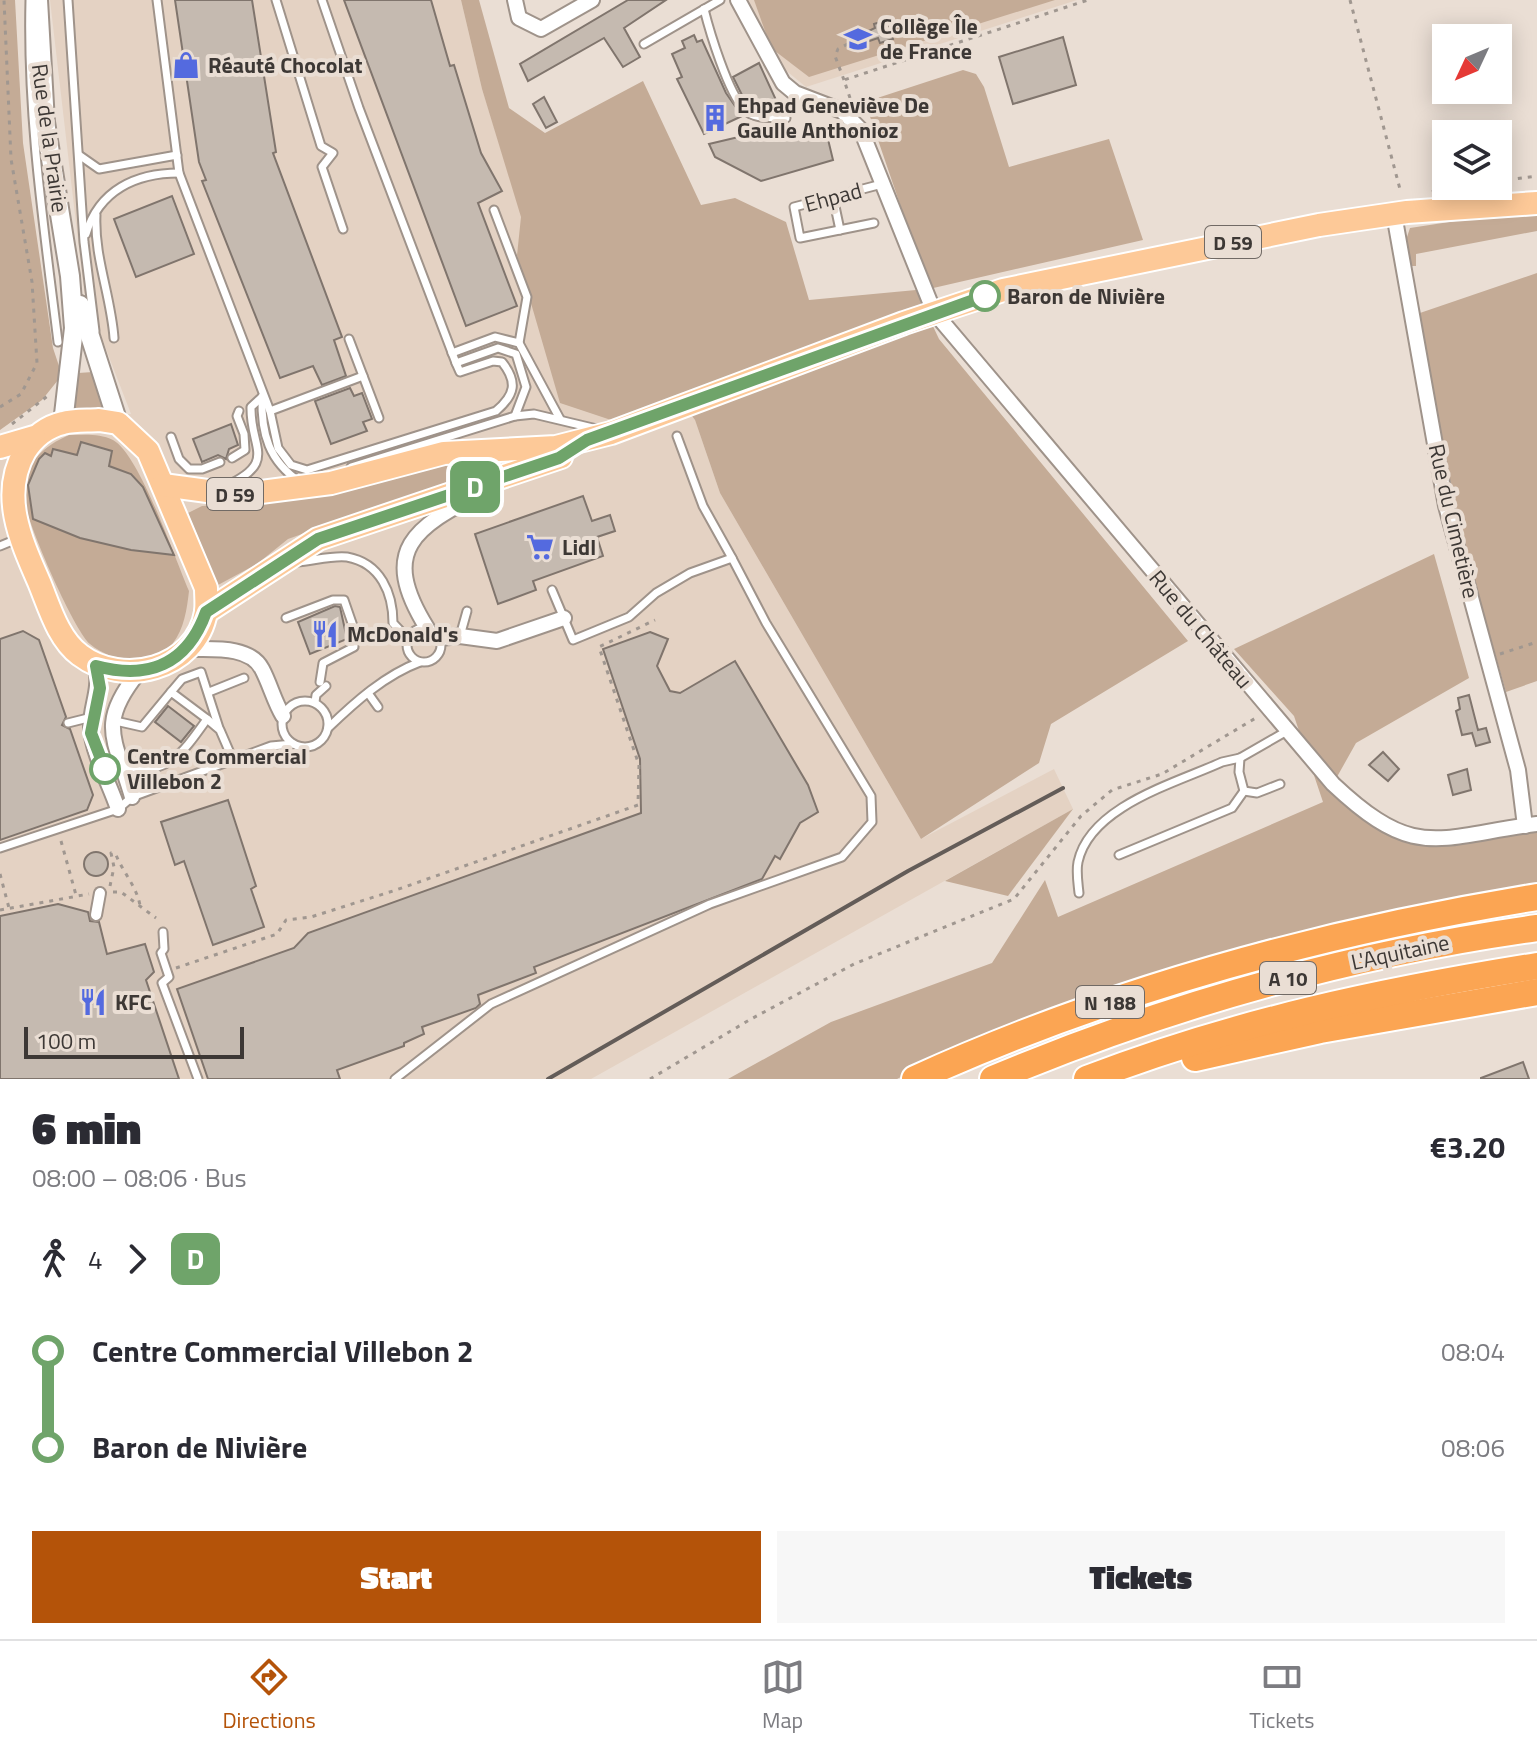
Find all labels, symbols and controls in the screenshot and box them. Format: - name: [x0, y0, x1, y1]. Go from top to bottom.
- place label: Collège Île de France: [880, 9, 978, 68]
- school or university icon: Collège Île de France: [843, 24, 873, 54]
- north arrow: [1432, 24, 1512, 104]
- map controls: [1432, 24, 1512, 200]
- place label: Réauté Chocolat: [208, 48, 363, 82]
- shop icon: Réauté Chocolat: [171, 50, 201, 80]
- street label: Rue de la Prairie: [23, 62, 77, 214]
- place label: Ehpad Geneviève De Gaulle Anthonioz: [737, 88, 929, 147]
- building icon: Ehpad Geneviève De Gaulle Anthonioz: [700, 103, 730, 133]
- button: layers: [1432, 120, 1512, 200]
- street label: Ehpad: [800, 173, 866, 221]
- road number: D 59: [1205, 226, 1261, 258]
- place label: Baron de Nivière: [1007, 279, 1165, 313]
- marker: Baron de Nivière: [970, 281, 1000, 311]
- street label: Rue du Cimetière: [1420, 440, 1488, 602]
- line badge: D: [449, 461, 501, 513]
- text: D: [466, 465, 484, 508]
- road number: D 59: [207, 478, 263, 510]
- place label: Lidl: [562, 530, 596, 564]
- supermarket icon: Lidl: [525, 532, 555, 562]
- street label: Rue du Château: [1141, 562, 1261, 696]
- place label: McDonald's: [347, 617, 458, 651]
- restaurant icon: McDonald's: [310, 619, 340, 649]
- place label: Centre Commercial Villebon 2: [127, 739, 307, 798]
- marker: Centre Commercial Villebon 2: [90, 754, 120, 784]
- street label: L'Aquitaine: [1348, 925, 1452, 979]
- road number: A 10: [1260, 962, 1316, 994]
- place label: KFC: [115, 985, 152, 1019]
- road number: N 188: [1076, 986, 1144, 1018]
- restaurant icon: KFC: [78, 987, 108, 1017]
- scale bar: [24, 1023, 244, 1059]
- text: 100 m: [36, 1024, 96, 1058]
- text: 6 min: [32, 1094, 141, 1161]
- text: €3.20: [1430, 1124, 1505, 1170]
- text: 08:00 – 08:06 · Bus: [32, 1158, 247, 1197]
- icon: walk: [32, 1237, 76, 1281]
- icon: forward: [115, 1237, 159, 1281]
- text: D: [187, 1237, 204, 1280]
- text: 4: [88, 1240, 103, 1279]
- text: Centre Commercial Villebon 2: [92, 1328, 473, 1374]
- text: 08:04: [1441, 1332, 1505, 1371]
- text: Baron de Nivière: [92, 1424, 307, 1470]
- text: 08:06: [1441, 1428, 1505, 1467]
- button: Start: [32, 1531, 761, 1623]
- button: Tickets: [777, 1531, 1505, 1623]
- tab: Directions: [222, 1655, 316, 1737]
- tab: Map: [761, 1655, 805, 1737]
- tab: Tickets: [1249, 1655, 1315, 1737]

